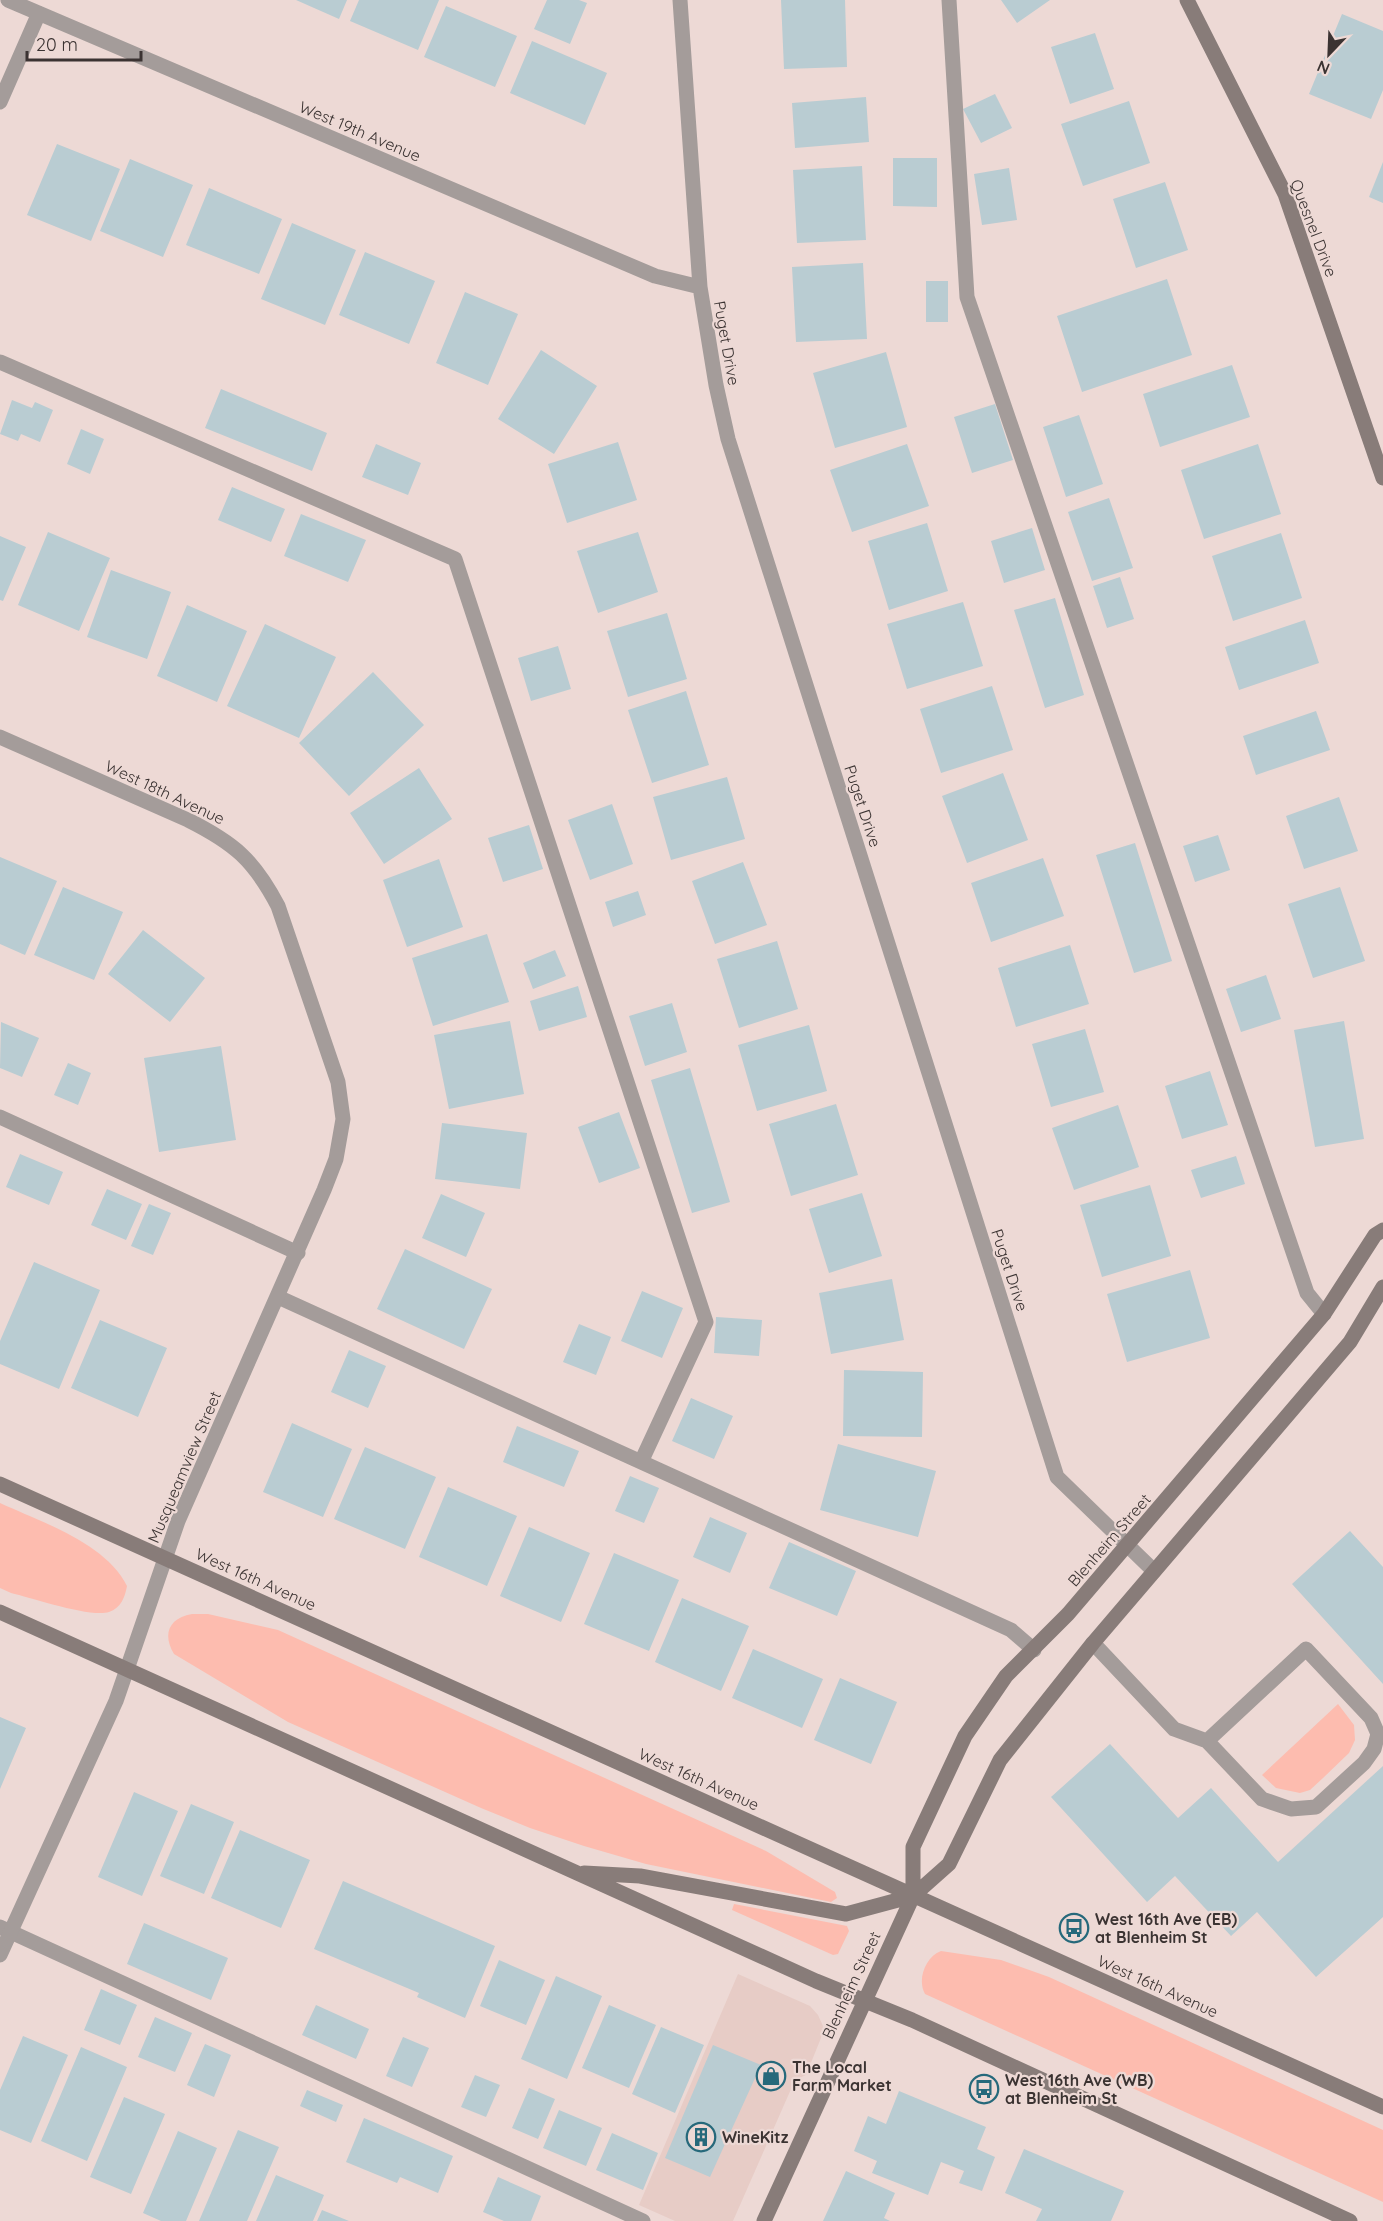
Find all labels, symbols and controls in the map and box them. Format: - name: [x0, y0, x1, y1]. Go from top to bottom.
- scale bar: [27, 24, 141, 62]
- north arrow: [1299, 24, 1359, 84]
- text: 20 m: [36, 33, 78, 56]
- text: N: [1314, 56, 1332, 79]
- street label: West 19th Avenue: [296, 96, 424, 166]
- street label: Quesnel Drive: [1286, 176, 1342, 280]
- street label: Puget Drive: [710, 299, 744, 387]
- street label: West 18th Avenue: [102, 756, 228, 828]
- street label: Puget Drive: [840, 762, 886, 850]
- street label: Puget Drive: [987, 1226, 1033, 1314]
- street label: Musqueamview Street: [143, 1388, 225, 1546]
- street label: Blenheim Street: [1063, 1490, 1155, 1590]
- street label: West 16th Avenue: [193, 1543, 319, 1615]
- street label: West 16th Avenue: [636, 1743, 762, 1815]
- place label: West 16th Ave (EB) at Blenheim St: [1095, 1909, 1237, 1947]
- bus stop icon: West 16th Ave (EB) at Blenheim St: [1058, 1912, 1090, 1944]
- street label: Blenheim Street: [817, 1928, 885, 2042]
- street label: West 16th Avenue: [1095, 1950, 1221, 2022]
- place label: The Local Farm Market: [792, 2057, 892, 2095]
- shop icon: The Local Farm Market: [755, 2060, 787, 2092]
- place label: West 16th Ave (WB) at Blenheim St: [1005, 2070, 1153, 2108]
- bus stop icon: West 16th Ave (WB) at Blenheim St: [968, 2073, 1000, 2105]
- building icon: WineKitz: [685, 2121, 717, 2153]
- place label: WineKitz: [722, 2127, 789, 2147]

